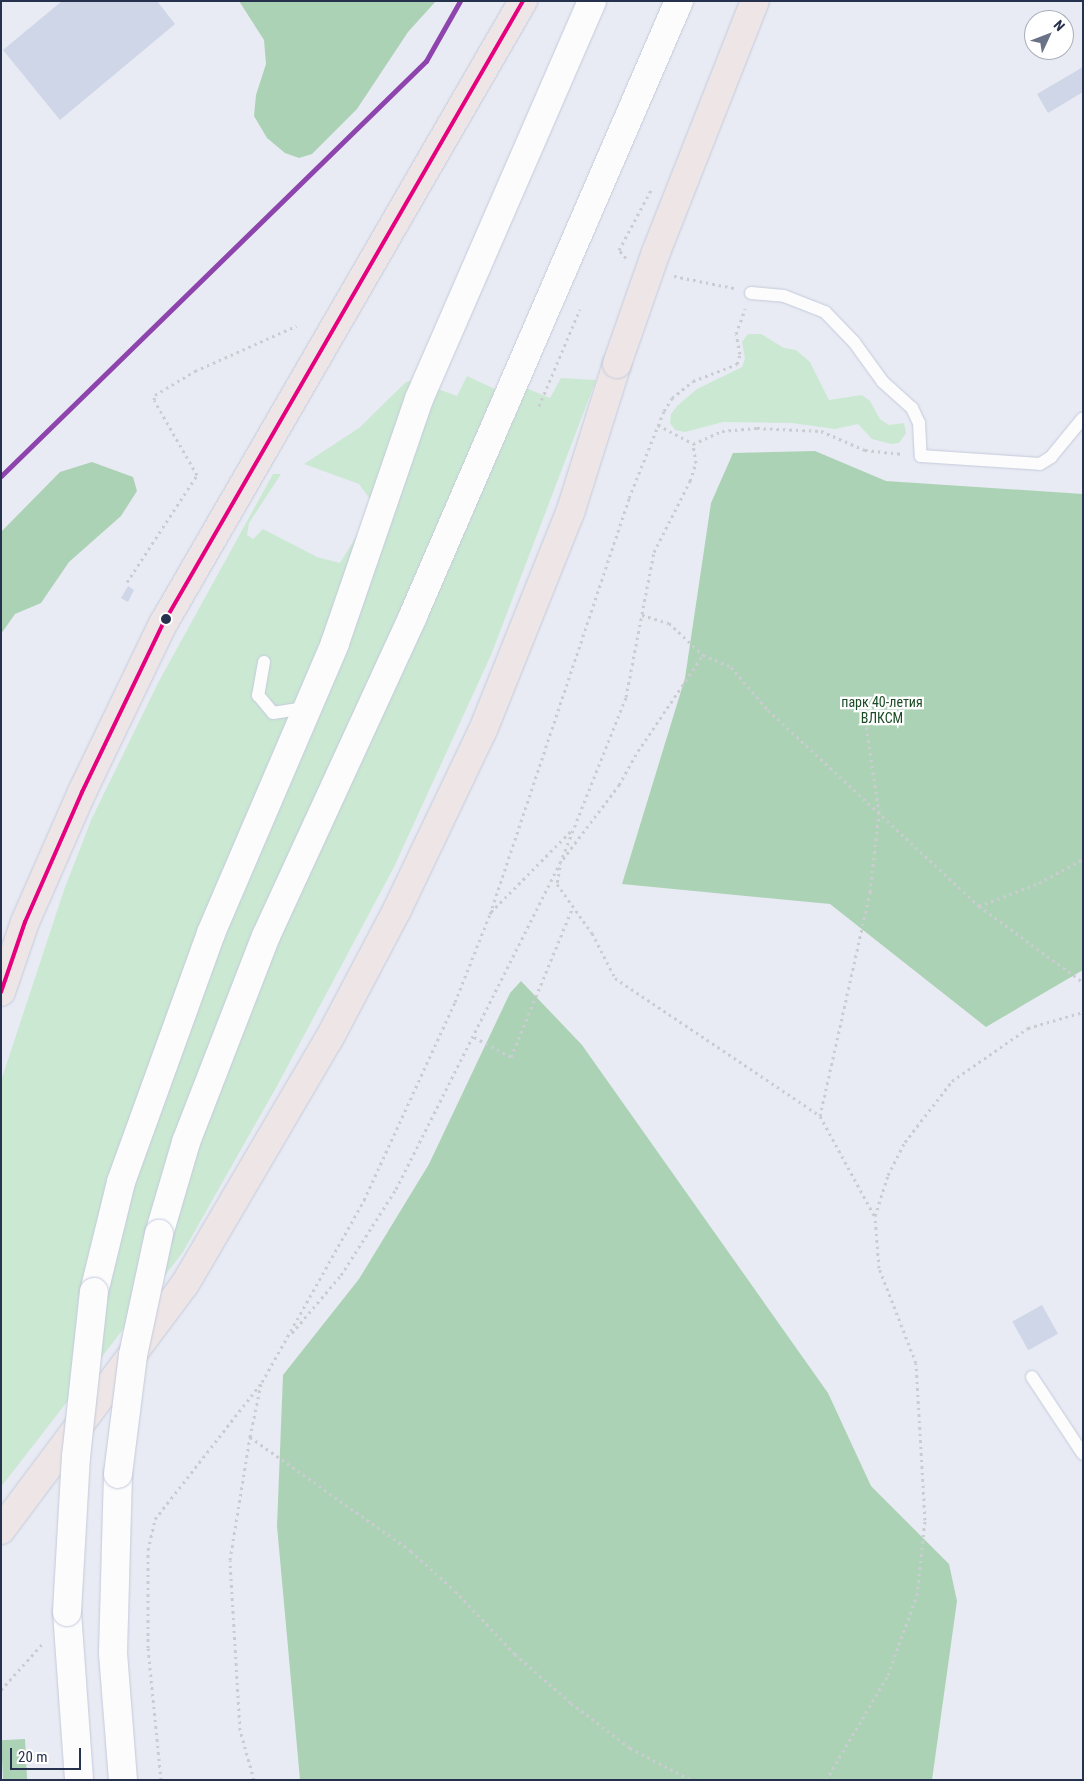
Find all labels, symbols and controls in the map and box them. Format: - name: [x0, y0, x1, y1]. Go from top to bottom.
- north arrow: [1024, 10, 1074, 60]
- text: N: [1050, 17, 1068, 34]
- unlabelled marker: [161, 614, 171, 624]
- park label: парк 40-летия ВЛКСМ: [841, 694, 923, 726]
- scale bar: [12, 1738, 84, 1770]
- text: 20 m: [18, 1748, 48, 1766]

